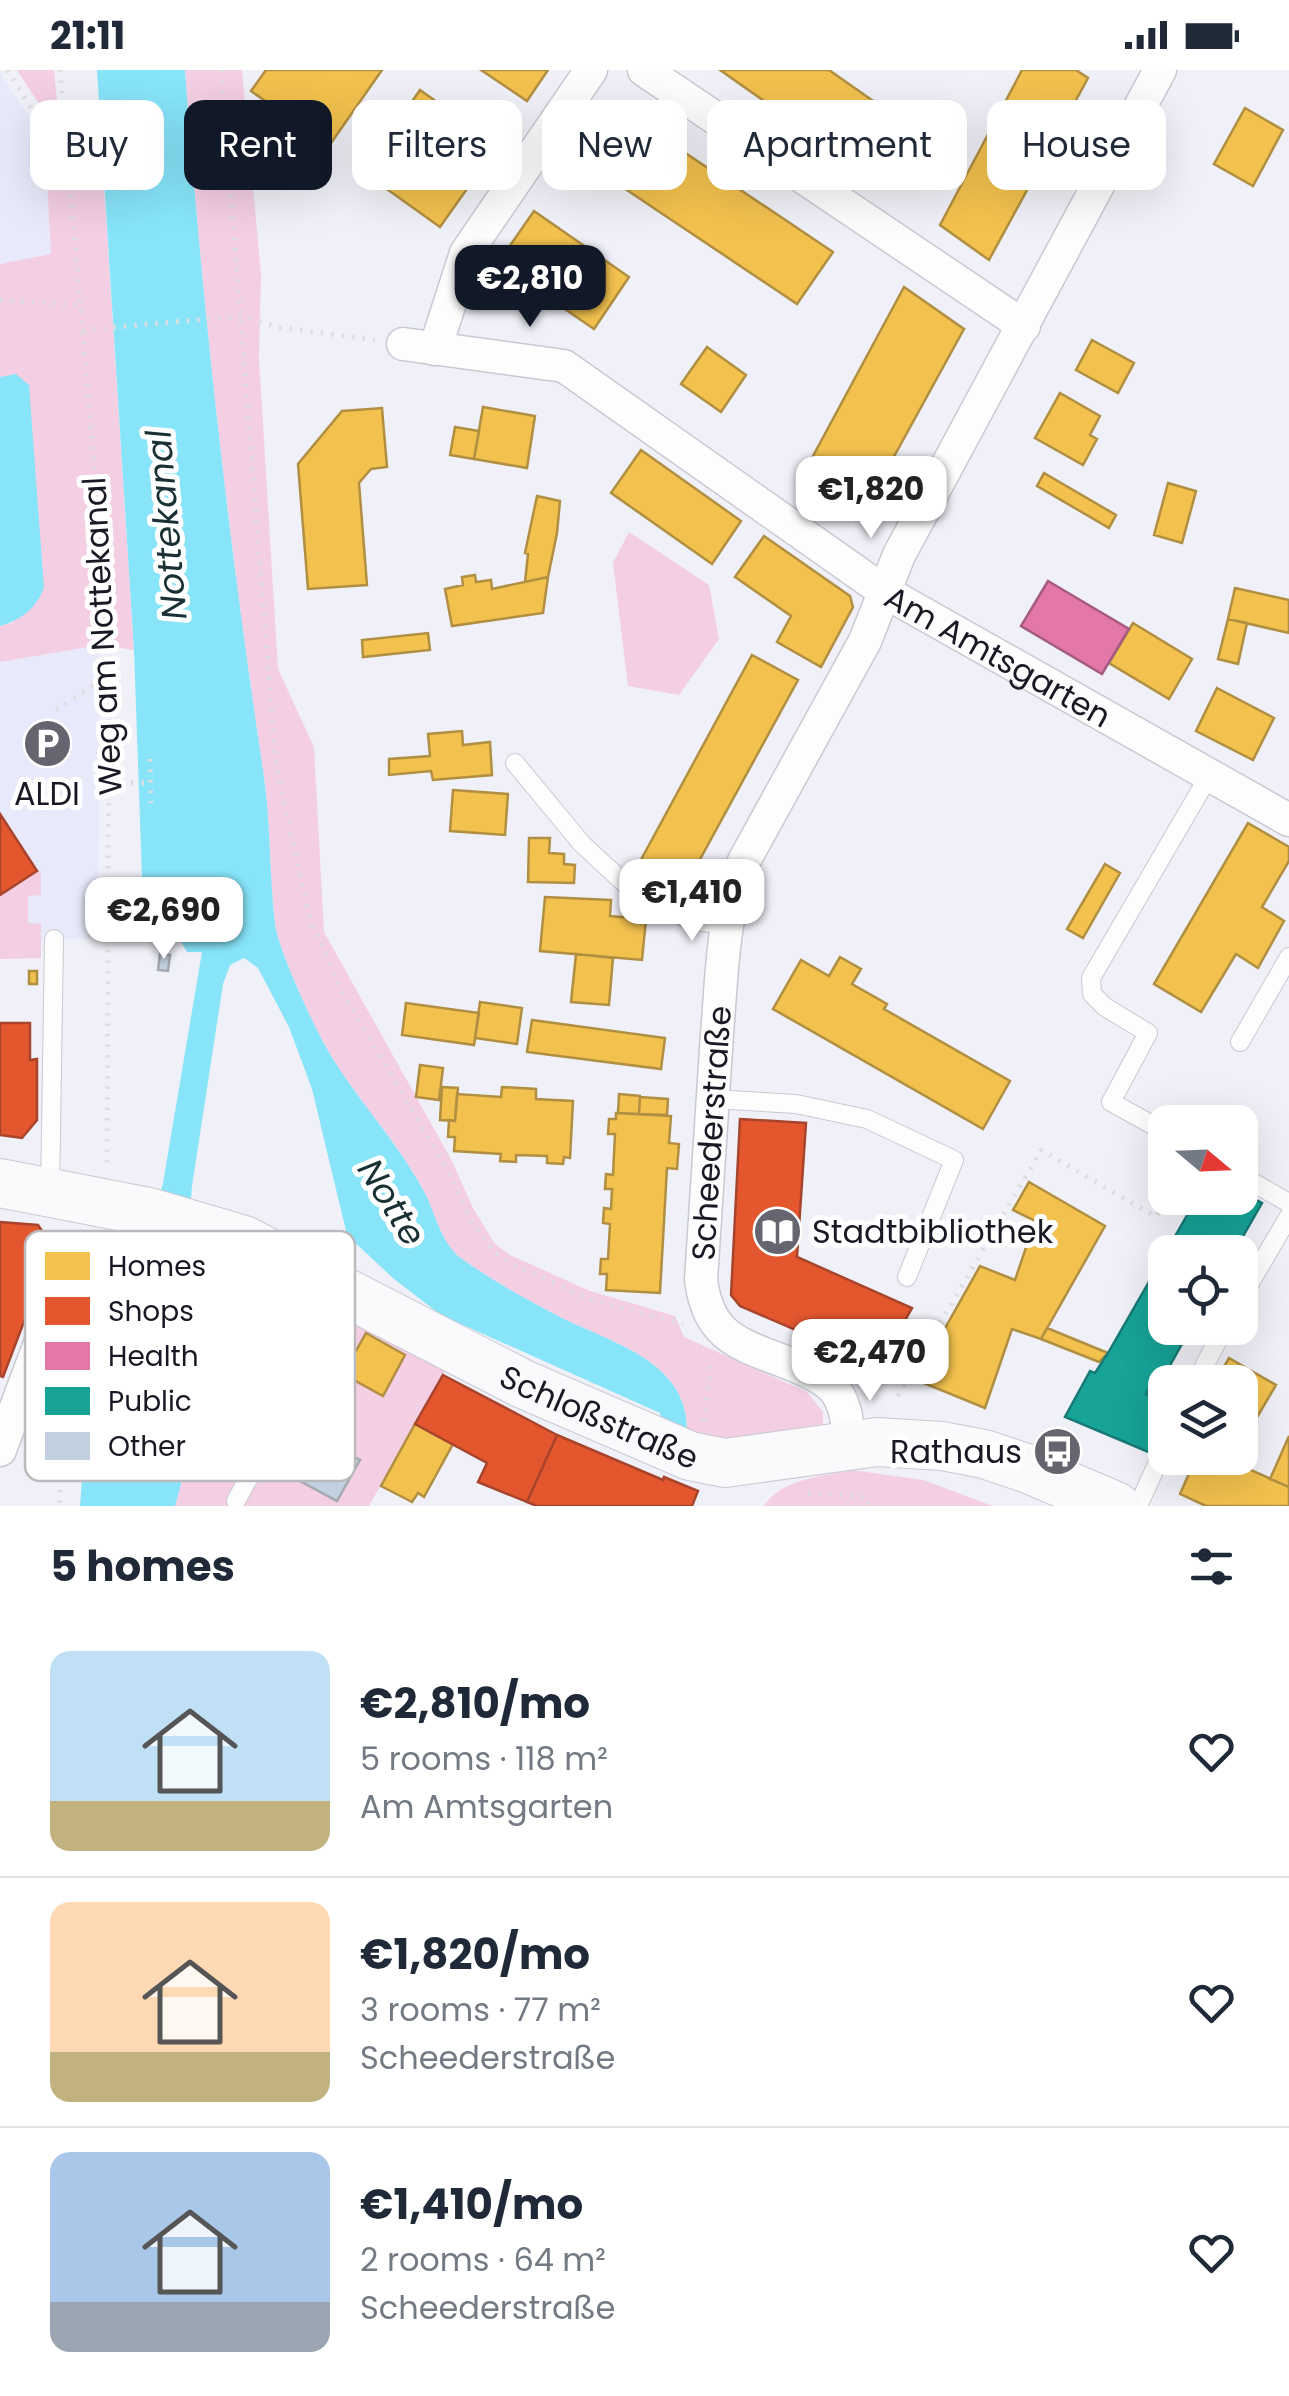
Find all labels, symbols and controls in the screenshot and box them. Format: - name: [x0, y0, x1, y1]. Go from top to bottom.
- text: 21:11: [50, 9, 125, 62]
- chip: Buy: [30, 100, 164, 190]
- chip: Rent: [184, 100, 332, 190]
- chip: Filters: [352, 100, 522, 190]
- chip: New: [542, 100, 687, 190]
- chip: Apartment: [707, 100, 967, 190]
- chip: House: [987, 100, 1166, 190]
- pin: €2,810: [449, 245, 611, 330]
- text: €2,810: [477, 255, 583, 300]
- water label: Nottekanal: [133, 428, 199, 622]
- pin: €1,820: [790, 456, 952, 541]
- text: €1,820: [818, 466, 924, 511]
- street label: Weg am Nottekanal: [71, 476, 133, 796]
- street label: Am Amtsgarten: [877, 574, 1119, 738]
- parking icon: ALDI: [21, 717, 73, 769]
- place label: ALDI: [14, 771, 80, 816]
- pin: €1,410: [611, 859, 773, 944]
- text: €1,410: [641, 869, 743, 914]
- pin: €2,690: [83, 877, 245, 962]
- text: €2,690: [107, 887, 221, 932]
- street label: Scheederstraße: [680, 1004, 742, 1262]
- north arrow: [1148, 1105, 1258, 1215]
- map controls: [1148, 1105, 1258, 1475]
- water label: Notte: [346, 1149, 438, 1255]
- library icon: Stadtbibliothek: [751, 1205, 803, 1257]
- place label: Stadtbibliothek: [812, 1209, 1054, 1254]
- legend: [25, 1231, 355, 1481]
- button: locate: [1148, 1235, 1258, 1345]
- text: Homes: [108, 1247, 206, 1286]
- text: Shops: [108, 1292, 194, 1331]
- pin: €2,470: [789, 1319, 951, 1404]
- text: €2,470: [814, 1329, 926, 1374]
- text: Health: [108, 1337, 199, 1376]
- street label: Schloßstraße: [492, 1353, 706, 1480]
- button: layers: [1148, 1365, 1258, 1475]
- text: Public: [108, 1382, 192, 1421]
- bus stop icon: Rathaus: [1031, 1425, 1083, 1477]
- text: Other: [108, 1427, 186, 1466]
- place label: Rathaus: [890, 1429, 1022, 1474]
- text: 5 homes: [50, 1537, 235, 1596]
- icon: filters: [1184, 1539, 1239, 1594]
- text: €2,810/mo: [360, 1674, 590, 1733]
- icon: home: [130, 1691, 250, 1811]
- icon: heart: [1184, 1724, 1239, 1779]
- text: 5 rooms · 118 m²: [360, 1736, 608, 1781]
- text: Am Amtsgarten: [360, 1784, 613, 1829]
- text: €1,820/mo: [360, 1925, 590, 1984]
- icon: home: [130, 1942, 250, 2062]
- icon: heart: [1184, 1975, 1239, 2030]
- text: 3 rooms · 77 m²: [360, 1987, 601, 2032]
- text: Scheederstraße: [360, 2035, 615, 2080]
- text: €1,410/mo: [360, 2175, 583, 2234]
- icon: home: [130, 2192, 250, 2312]
- icon: heart: [1184, 2225, 1239, 2280]
- text: 2 rooms · 64 m²: [360, 2237, 606, 2282]
- text: Scheederstraße: [360, 2285, 615, 2330]

